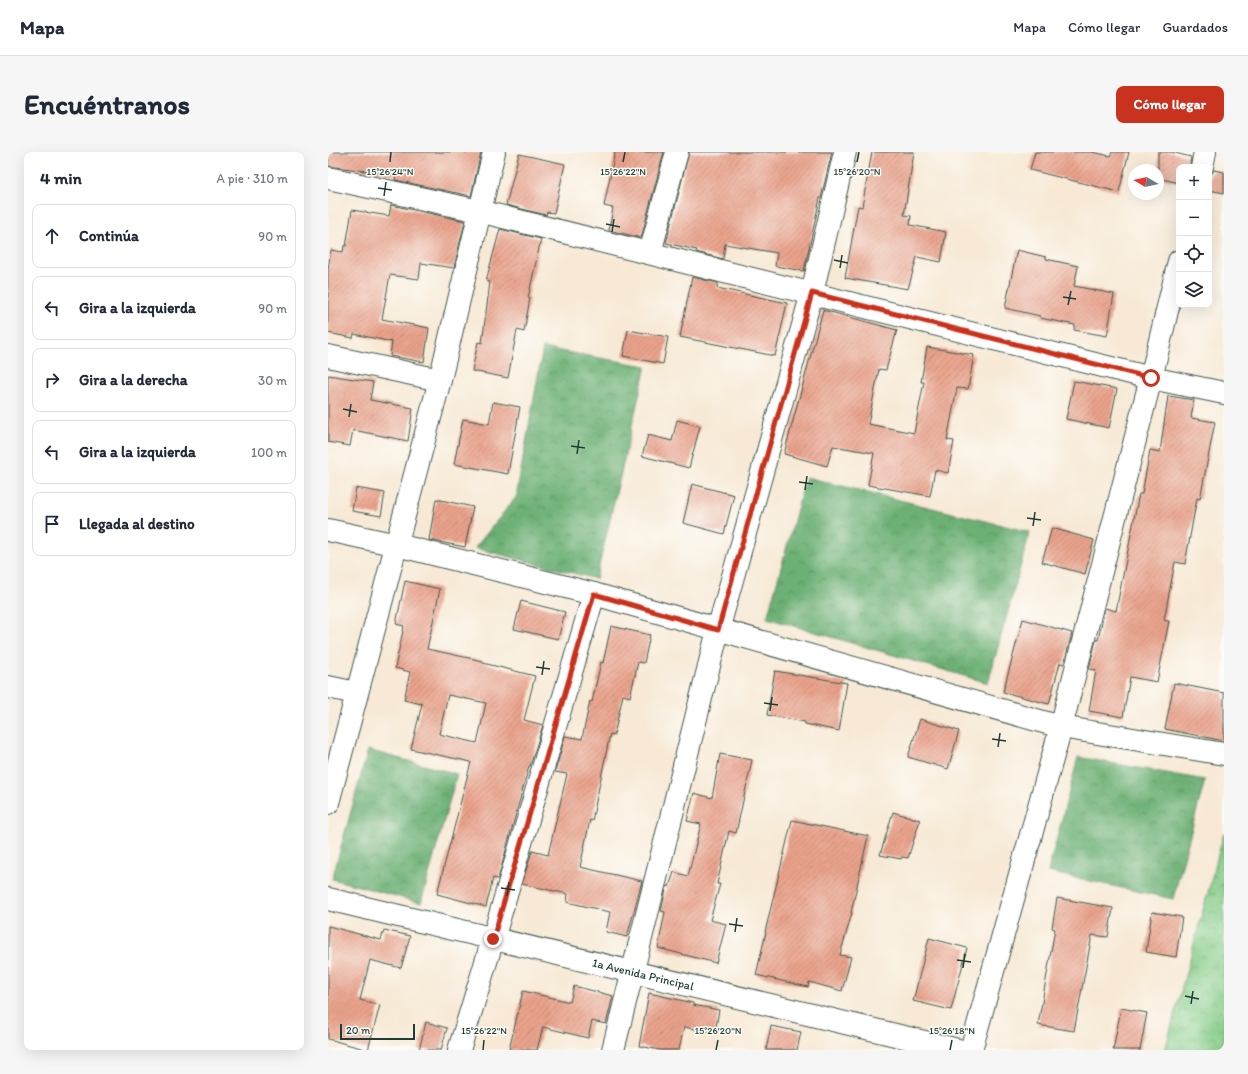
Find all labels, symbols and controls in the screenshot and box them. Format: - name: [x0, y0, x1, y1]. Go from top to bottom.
- text: Mapa: [20, 16, 64, 39]
- text: Mapa: [1013, 19, 1046, 36]
- text: Cómo llegar: [1068, 19, 1140, 36]
- text: Guardados: [1162, 19, 1228, 36]
- button: Cómo llegar: [1116, 86, 1224, 123]
- text: Encuéntranos: [24, 87, 190, 121]
- north arrow: [1128, 164, 1164, 200]
- map controls: [1176, 164, 1212, 308]
- button: +: [1176, 164, 1212, 200]
- text: 15°26'24"N: [367, 165, 414, 178]
- text: 15°26'22"N: [600, 165, 646, 178]
- text: 15°26'20"N: [833, 165, 881, 178]
- text: 4 min: [40, 168, 82, 188]
- text: A pie · 310 m: [216, 171, 288, 186]
- button: −: [1176, 200, 1212, 236]
- icon: ahead: [41, 225, 63, 247]
- text: Continúa: [79, 227, 139, 245]
- text: 90 m: [258, 229, 287, 244]
- button: locate: [1176, 236, 1212, 272]
- button: layers: [1176, 272, 1212, 308]
- icon: left: [41, 297, 63, 319]
- text: Gira a la izquierda: [79, 299, 196, 317]
- text: 90 m: [258, 301, 287, 316]
- icon: right: [41, 369, 63, 391]
- route start: [1142, 369, 1160, 387]
- text: Gira a la derecha: [79, 371, 188, 389]
- text: 30 m: [258, 373, 287, 388]
- icon: left: [41, 441, 63, 463]
- text: Gira a la izquierda: [79, 443, 196, 461]
- text: 100 m: [251, 445, 287, 460]
- icon: arrive: [41, 513, 63, 535]
- text: Llegada al destino: [79, 515, 195, 533]
- route end: [484, 930, 502, 948]
- street label: 1a Avenida Principal: [591, 956, 696, 994]
- scale bar: [340, 1022, 415, 1041]
- text: 20 m: [346, 1024, 370, 1037]
- text: 15°26'22"N: [461, 1024, 507, 1037]
- text: 15°26'20"N: [694, 1024, 742, 1037]
- text: 15°26'18"N: [929, 1024, 975, 1037]

